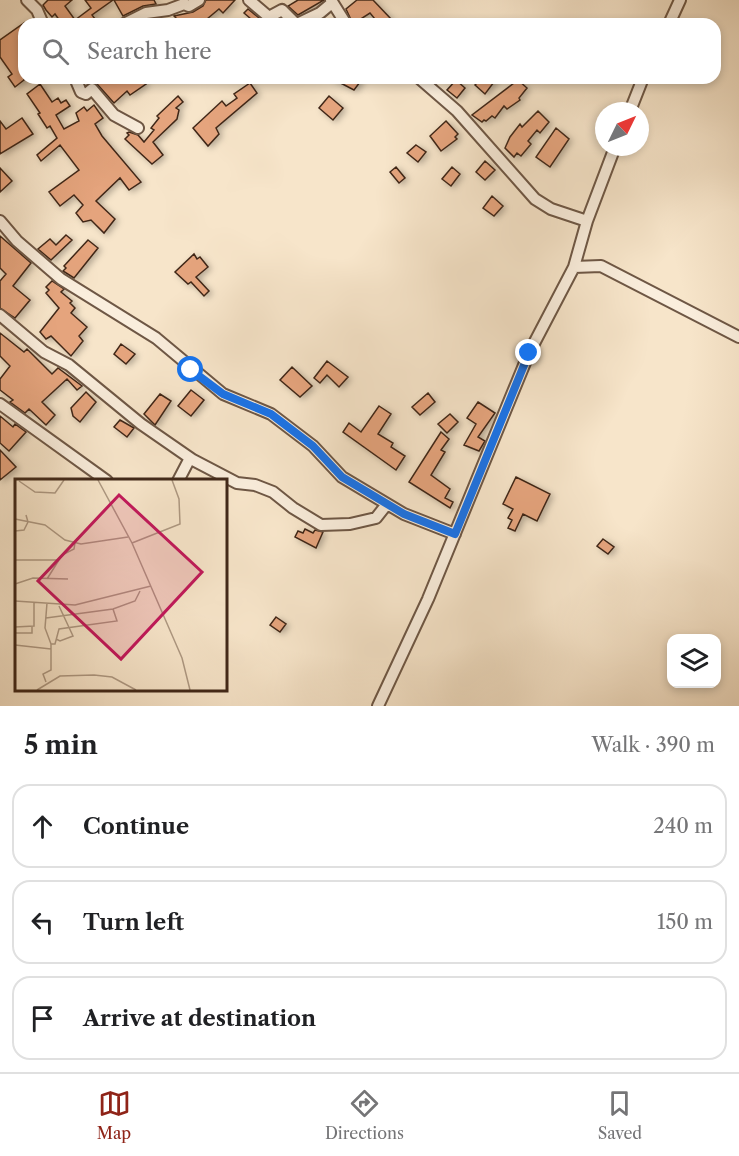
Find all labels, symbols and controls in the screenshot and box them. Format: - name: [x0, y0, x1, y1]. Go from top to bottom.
- search box: [18, 18, 721, 84]
- icon: search: [39, 35, 72, 68]
- text: Search here: [87, 38, 212, 65]
- north arrow: [595, 102, 649, 156]
- route end: [515, 339, 541, 365]
- route start: [177, 356, 203, 382]
- inset map: [15, 479, 226, 691]
- map controls: [667, 634, 721, 688]
- button: layers: [667, 634, 721, 688]
- text: 5 min: [24, 729, 98, 761]
- text: Walk · 390 m: [592, 733, 715, 757]
- icon: ahead: [26, 810, 59, 843]
- text: Continue: [83, 813, 189, 840]
- text: 240 m: [653, 814, 713, 838]
- icon: left: [26, 906, 59, 939]
- text: Turn left: [83, 909, 184, 936]
- text: 150 m: [657, 910, 713, 934]
- icon: arrive: [26, 1002, 59, 1035]
- text: Arrive at destination: [83, 1005, 316, 1032]
- tab: Map: [97, 1087, 131, 1143]
- tab: Directions: [325, 1087, 404, 1143]
- tab: Saved: [598, 1087, 642, 1143]

